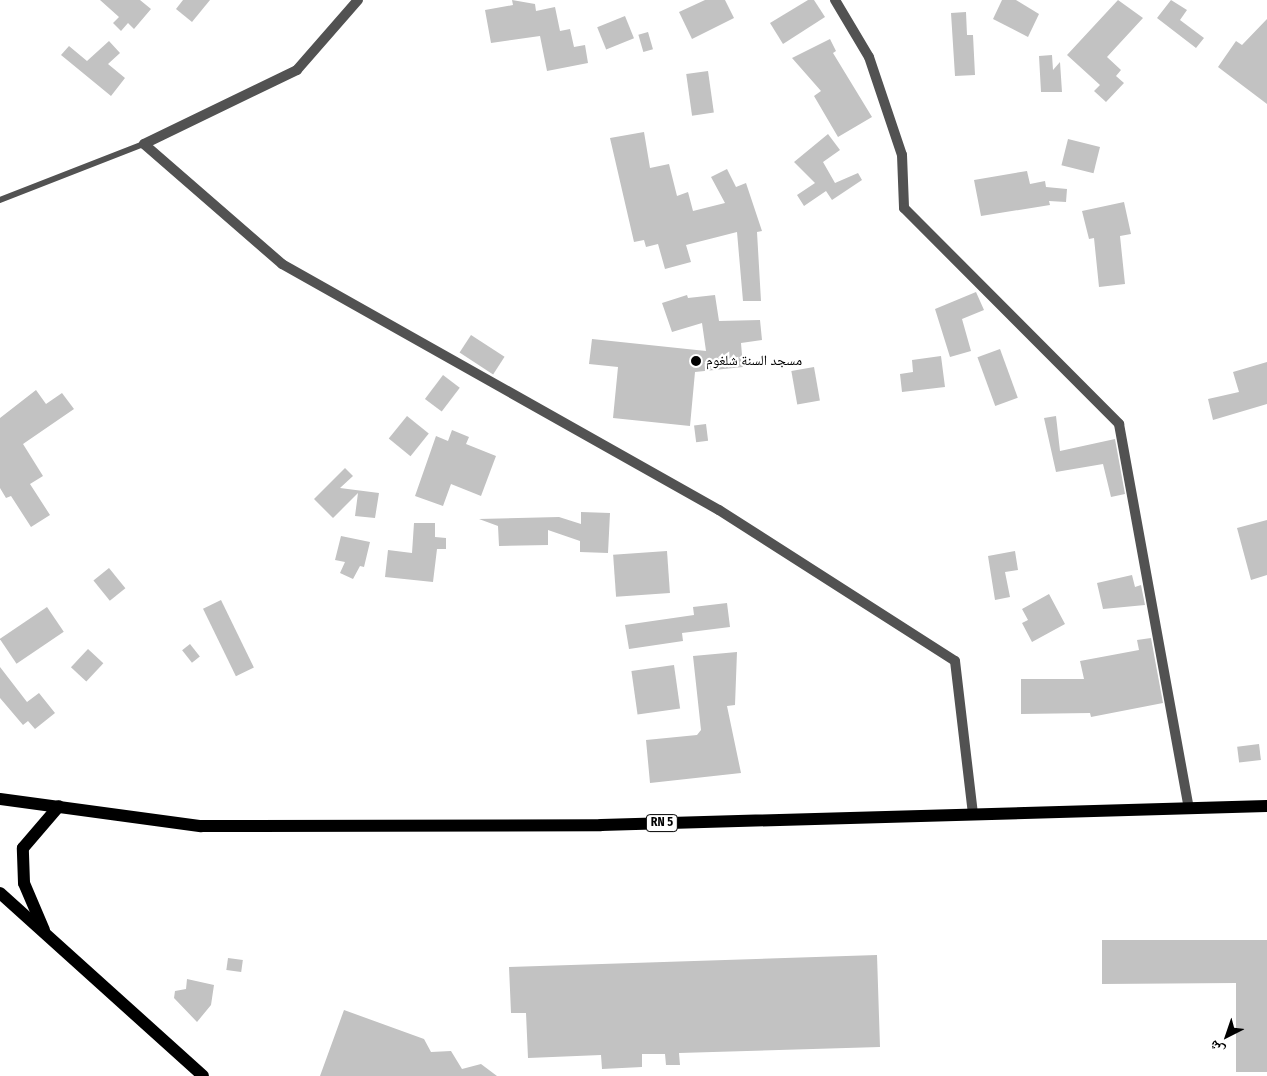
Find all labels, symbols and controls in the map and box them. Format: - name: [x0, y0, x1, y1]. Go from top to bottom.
- place label: مسجد السنة شلغوم: [706, 353, 802, 369]
- marker: مسجد السنة شلغوم: [690, 355, 702, 367]
- road number: RN 5: [646, 814, 678, 832]
- north arrow: [1202, 1011, 1252, 1061]
- text: ش: [1206, 1036, 1228, 1059]

